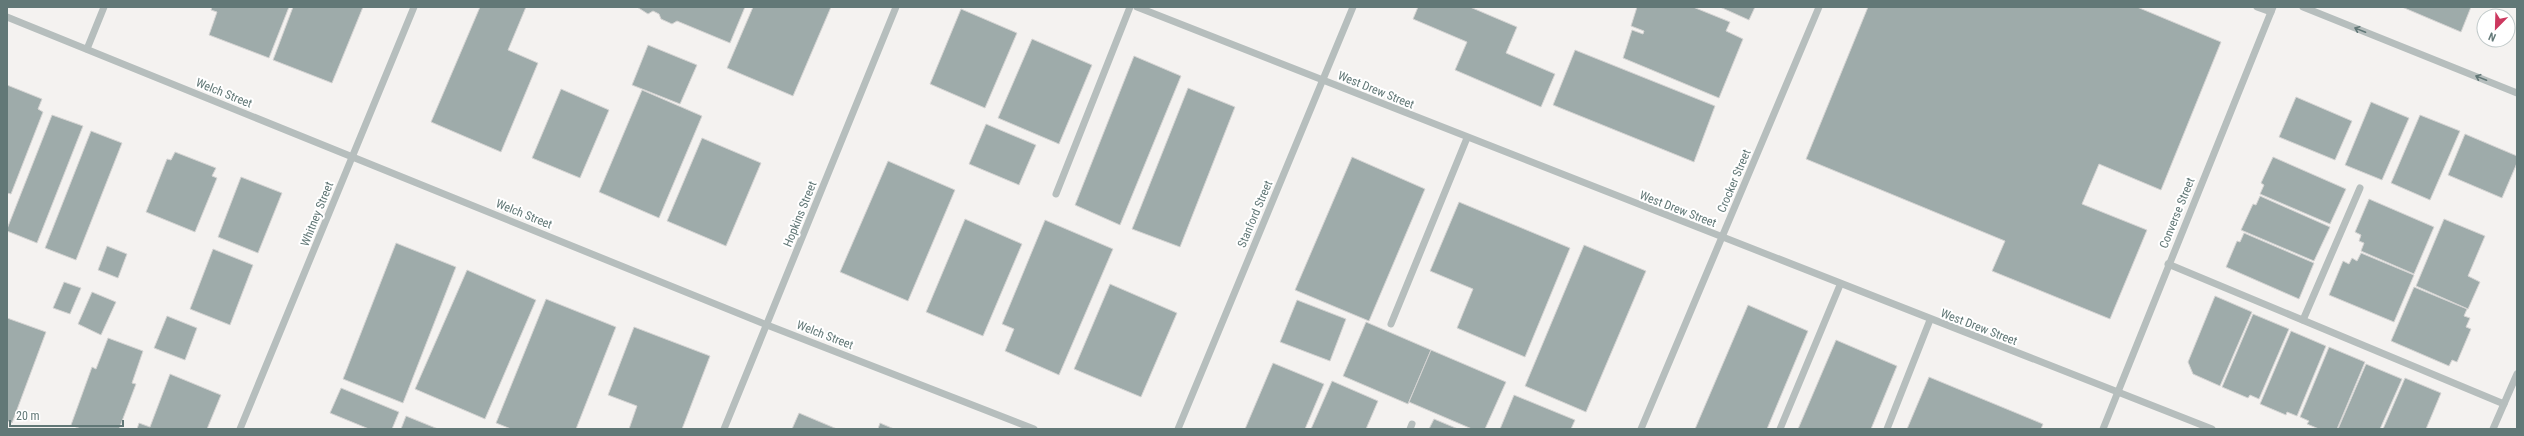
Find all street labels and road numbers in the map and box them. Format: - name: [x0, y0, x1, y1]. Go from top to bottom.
- street label: West Drew Street: [1336, 68, 1417, 112]
- street label: Welch Street: [194, 75, 255, 111]
- street label: Crocker Street: [1714, 147, 1754, 215]
- street label: Converse Street: [2156, 175, 2198, 250]
- street label: Stanford Street: [1235, 178, 1276, 250]
- street label: Whitney Street: [298, 179, 336, 248]
- street label: Hopkins Street: [780, 179, 820, 249]
- street label: West Drew Street: [1638, 188, 1719, 230]
- street label: Welch Street: [494, 196, 555, 232]
- street label: West Drew Street: [1939, 306, 2020, 348]
- street label: Welch Street: [795, 318, 856, 352]

